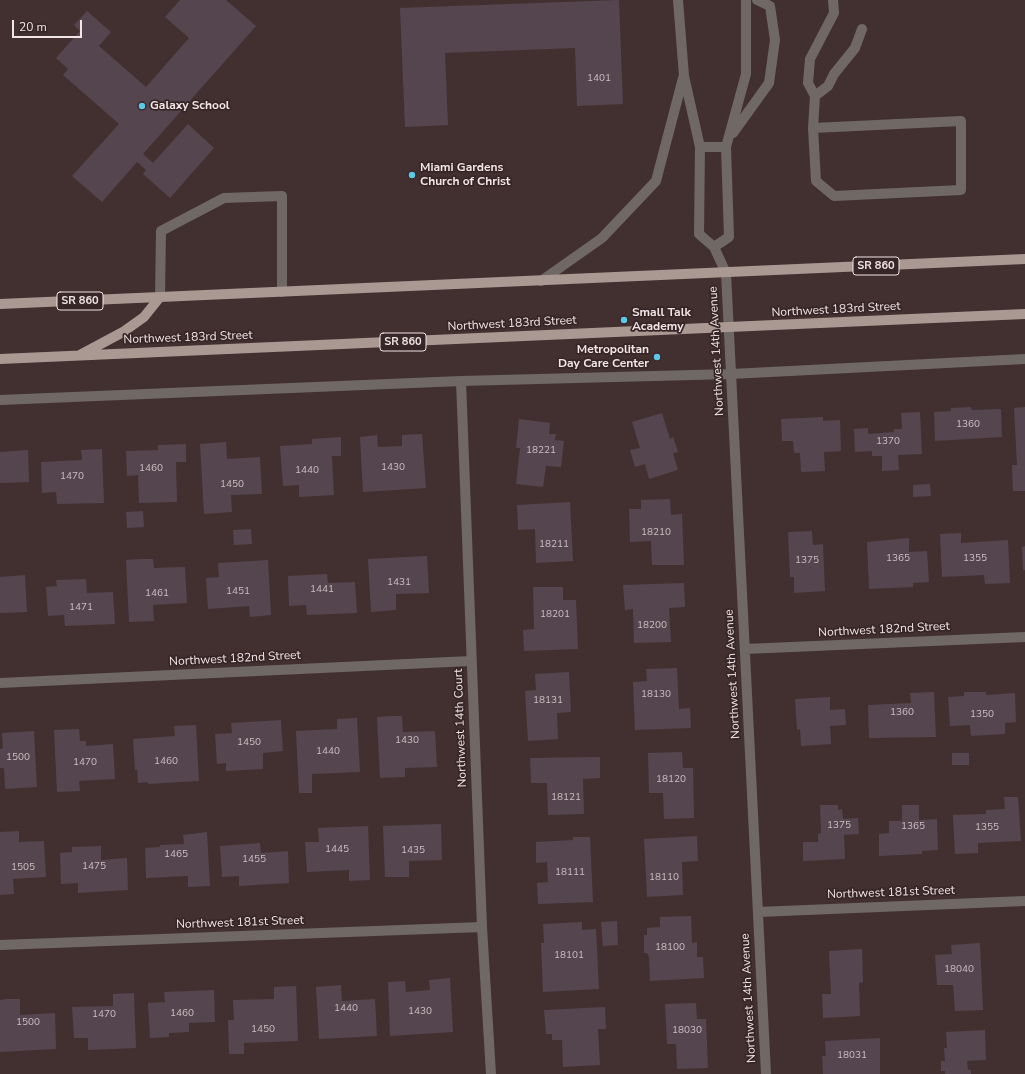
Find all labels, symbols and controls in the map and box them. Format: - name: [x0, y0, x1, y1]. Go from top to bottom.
- scale bar: [14, 12, 84, 38]
- text: 20 m: [19, 19, 47, 35]
- house number: 1401: [587, 73, 611, 85]
- place label: Galaxy School: [150, 99, 230, 113]
- marker: Galaxy School: [137, 101, 147, 111]
- place label: Miami Gardens Church of Christ: [420, 161, 510, 189]
- marker: Miami Gardens Church of Christ: [407, 170, 417, 180]
- road number: SR 860: [853, 257, 899, 275]
- street label: Northwest 14th Avenue: [706, 286, 728, 416]
- road number: SR 860: [57, 292, 103, 310]
- street label: Northwest 183rd Street: [771, 299, 901, 321]
- place label: Small Talk Academy: [632, 306, 691, 334]
- street label: Northwest 183rd Street: [447, 313, 577, 335]
- marker: Small Talk Academy: [619, 315, 629, 325]
- street label: Northwest 183rd Street: [123, 329, 253, 347]
- road number: SR 860: [380, 333, 426, 351]
- place label: Metropolitan Day Care Center: [558, 343, 649, 371]
- marker: Metropolitan Day Care Center: [652, 352, 662, 362]
- house number: 1360: [956, 419, 980, 431]
- house number: 1370: [876, 436, 900, 448]
- house number: 18221: [526, 445, 556, 457]
- house number: 1430: [381, 462, 405, 474]
- house number: 1460: [139, 463, 163, 475]
- house number: 1440: [295, 465, 319, 477]
- house number: 1470: [60, 471, 84, 483]
- house number: 1450: [220, 479, 244, 491]
- house number: 18210: [641, 527, 671, 539]
- house number: 18211: [539, 539, 569, 551]
- house number: 1365: [886, 553, 910, 565]
- house number: 1355: [963, 553, 987, 565]
- house number: 1375: [795, 555, 819, 567]
- house number: 1431: [387, 577, 411, 589]
- house number: 1441: [310, 584, 334, 596]
- house number: 1451: [226, 586, 250, 598]
- house number: 1461: [145, 588, 169, 600]
- house number: 1471: [69, 602, 93, 614]
- house number: 18201: [540, 609, 570, 621]
- street label: Northwest 14th Avenue: [722, 609, 744, 739]
- street label: Northwest 182nd Street: [818, 619, 950, 641]
- house number: 18200: [637, 620, 667, 632]
- street label: Northwest 182nd Street: [169, 648, 301, 670]
- street label: Northwest 14th Court: [452, 668, 470, 788]
- house number: 18130: [641, 689, 671, 701]
- house number: 18131: [533, 695, 563, 707]
- house number: 1360: [890, 707, 914, 719]
- house number: 1350: [970, 709, 994, 721]
- house number: 1430: [395, 735, 419, 747]
- house number: 1450: [237, 737, 261, 749]
- house number: 1440: [316, 746, 340, 758]
- house number: 1500: [6, 752, 30, 764]
- house number: 1460: [154, 756, 178, 768]
- house number: 1470: [73, 757, 97, 769]
- house number: 18120: [656, 774, 686, 786]
- house number: 18121: [551, 792, 581, 804]
- house number: 1375: [827, 820, 851, 832]
- house number: 1365: [901, 821, 925, 833]
- house number: 1355: [975, 822, 999, 834]
- house number: 1445: [325, 844, 349, 856]
- house number: 1435: [401, 845, 425, 857]
- house number: 1465: [164, 849, 188, 861]
- house number: 1455: [242, 854, 266, 866]
- house number: 1475: [82, 861, 106, 873]
- house number: 1505: [11, 862, 35, 874]
- house number: 18111: [555, 867, 585, 879]
- house number: 18110: [649, 872, 679, 884]
- street label: Northwest 181st Street: [827, 884, 955, 902]
- street label: Northwest 181st Street: [176, 914, 304, 932]
- street label: Northwest 14th Avenue: [738, 933, 760, 1063]
- house number: 18100: [655, 942, 685, 954]
- house number: 18101: [554, 950, 584, 962]
- house number: 18040: [944, 964, 974, 976]
- house number: 1440: [334, 1003, 358, 1015]
- house number: 1430: [408, 1006, 432, 1018]
- house number: 1460: [170, 1008, 194, 1020]
- house number: 1470: [92, 1009, 116, 1021]
- house number: 1500: [16, 1017, 40, 1029]
- house number: 1450: [251, 1024, 275, 1036]
- house number: 18030: [672, 1025, 702, 1037]
- house number: 18031: [837, 1050, 867, 1062]

